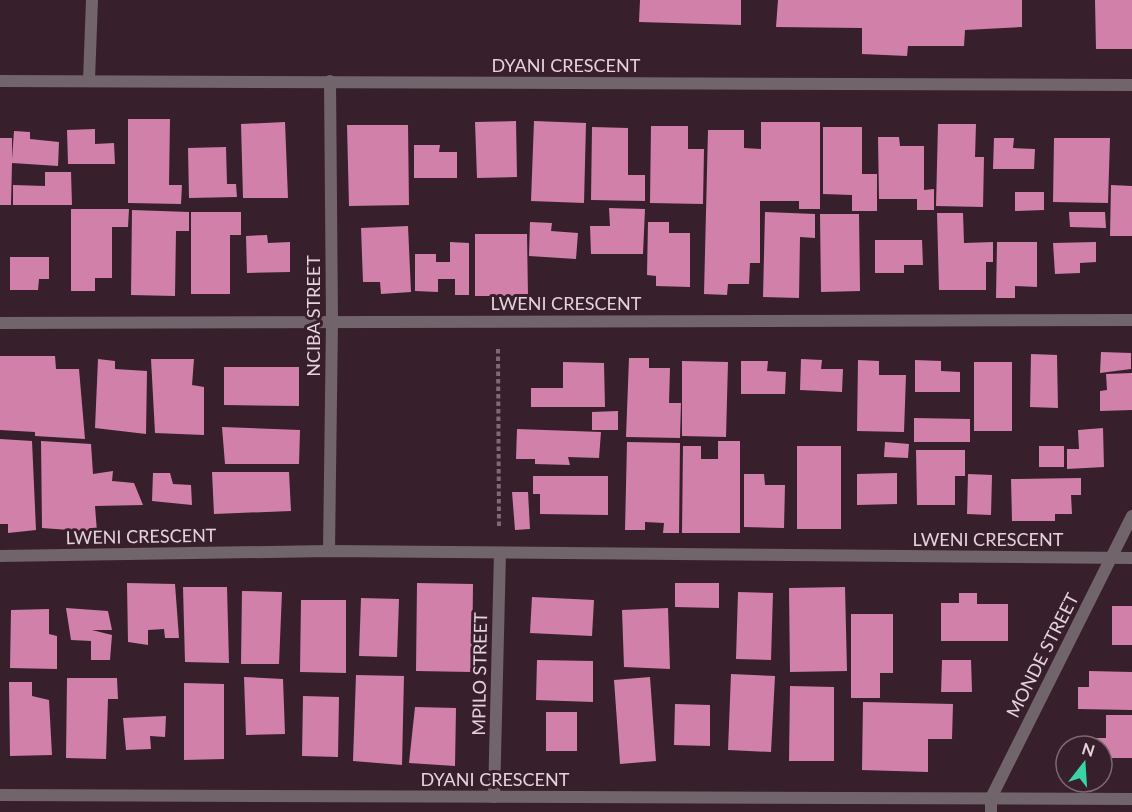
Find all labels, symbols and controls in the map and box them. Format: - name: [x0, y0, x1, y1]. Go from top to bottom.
- street label: DYANI CRESCENT: [492, 54, 641, 76]
- street label: NCIBA STREET: [302, 255, 324, 377]
- street label: LWENI CRESCENT: [491, 292, 642, 314]
- street label: LWENI CRESCENT: [65, 524, 217, 548]
- street label: LWENI CRESCENT: [913, 528, 1064, 550]
- street label: MONDE STREET: [1001, 589, 1083, 721]
- street label: MPILO STREET: [467, 612, 491, 736]
- north arrow: [1054, 734, 1114, 794]
- text: N: [1080, 738, 1097, 760]
- street label: DYANI CRESCENT: [421, 768, 570, 790]

